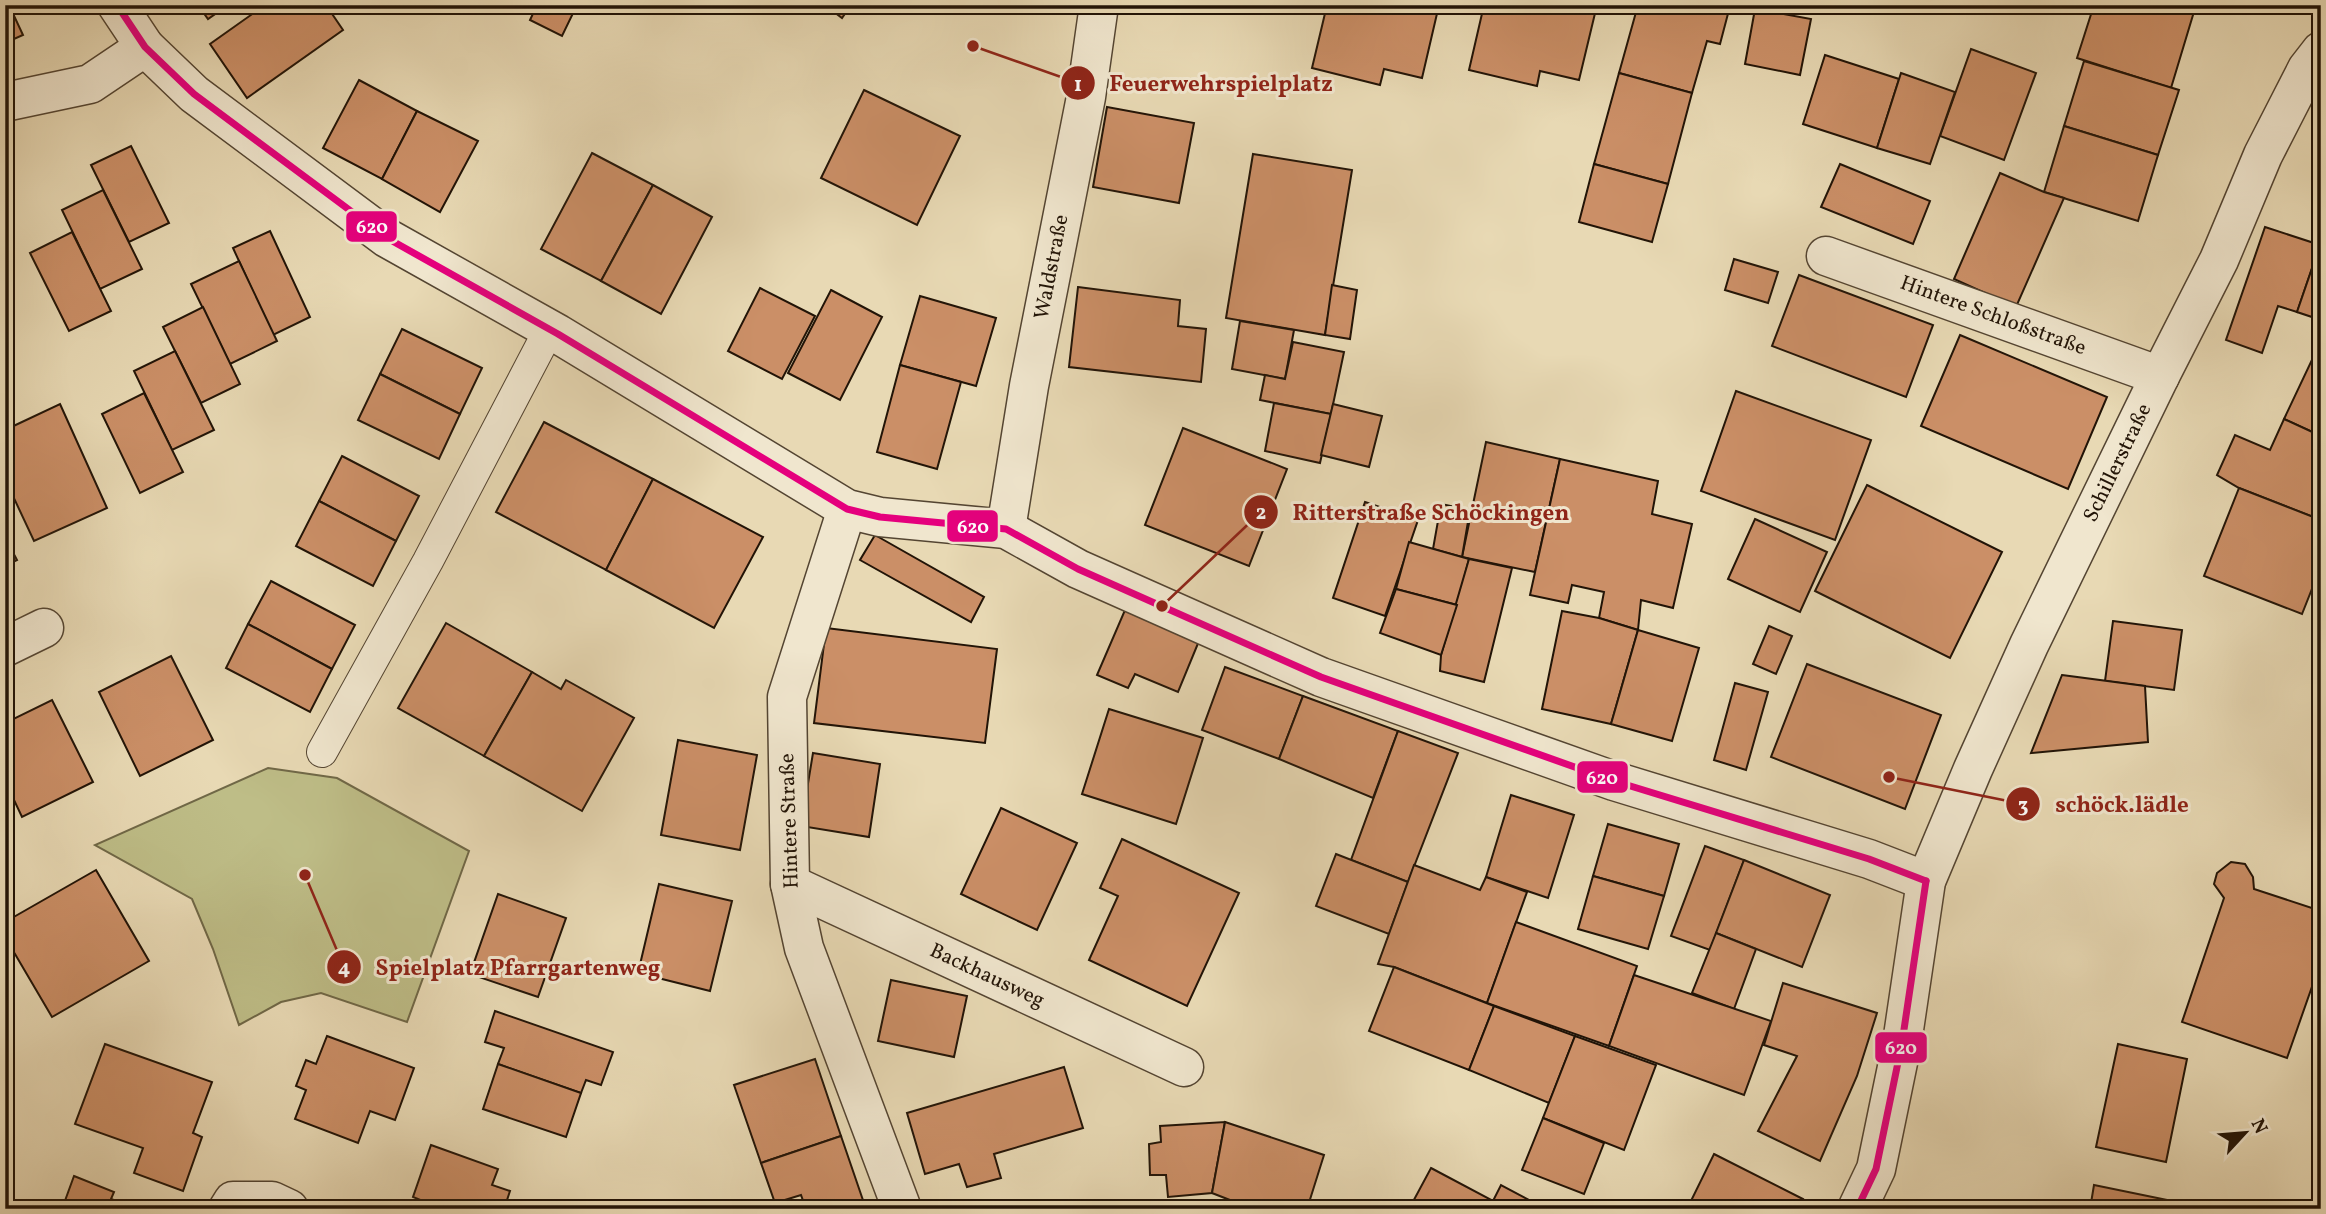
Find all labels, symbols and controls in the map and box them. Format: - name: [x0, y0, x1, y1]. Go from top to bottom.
- callout: Feuerwehrspielplatz: [1060, 61, 1347, 105]
- text: Feuerwehrspielplatz: [1109, 69, 1333, 101]
- text: 1: [1074, 71, 1082, 100]
- line badge: 620: [345, 210, 398, 243]
- street label: Waldstraße: [1028, 212, 1076, 322]
- text: 620: [356, 215, 388, 241]
- street label: Hintere Schloßstraße: [1896, 269, 2090, 363]
- street label: Schillerstraße: [2077, 399, 2159, 527]
- callout: Ritterstraße Schöckingen: [1244, 490, 1584, 534]
- text: Ritterstraße Schöckingen: [1293, 498, 1569, 530]
- text: 2: [1256, 499, 1266, 528]
- line badge: 620: [946, 509, 999, 543]
- text: 620: [957, 515, 989, 541]
- street label: Hintere Straße: [773, 753, 807, 889]
- line badge: 620: [1576, 760, 1629, 794]
- text: 620: [1586, 766, 1618, 792]
- callout: schöck.lädle: [2006, 782, 2202, 826]
- text: schöck.lädle: [2055, 790, 2189, 822]
- text: 3: [2018, 792, 2028, 821]
- street label: Backhausweg: [925, 937, 1049, 1015]
- callout: Spielplatz Pfarrgartenweg: [327, 945, 674, 989]
- text: Spielplatz Pfarrgartenweg: [376, 953, 660, 985]
- text: 4: [338, 954, 351, 983]
- line badge: 620: [1874, 1031, 1928, 1064]
- text: 620: [1885, 1036, 1917, 1062]
- north arrow: [2210, 1098, 2280, 1168]
- text: N: [2244, 1115, 2273, 1139]

